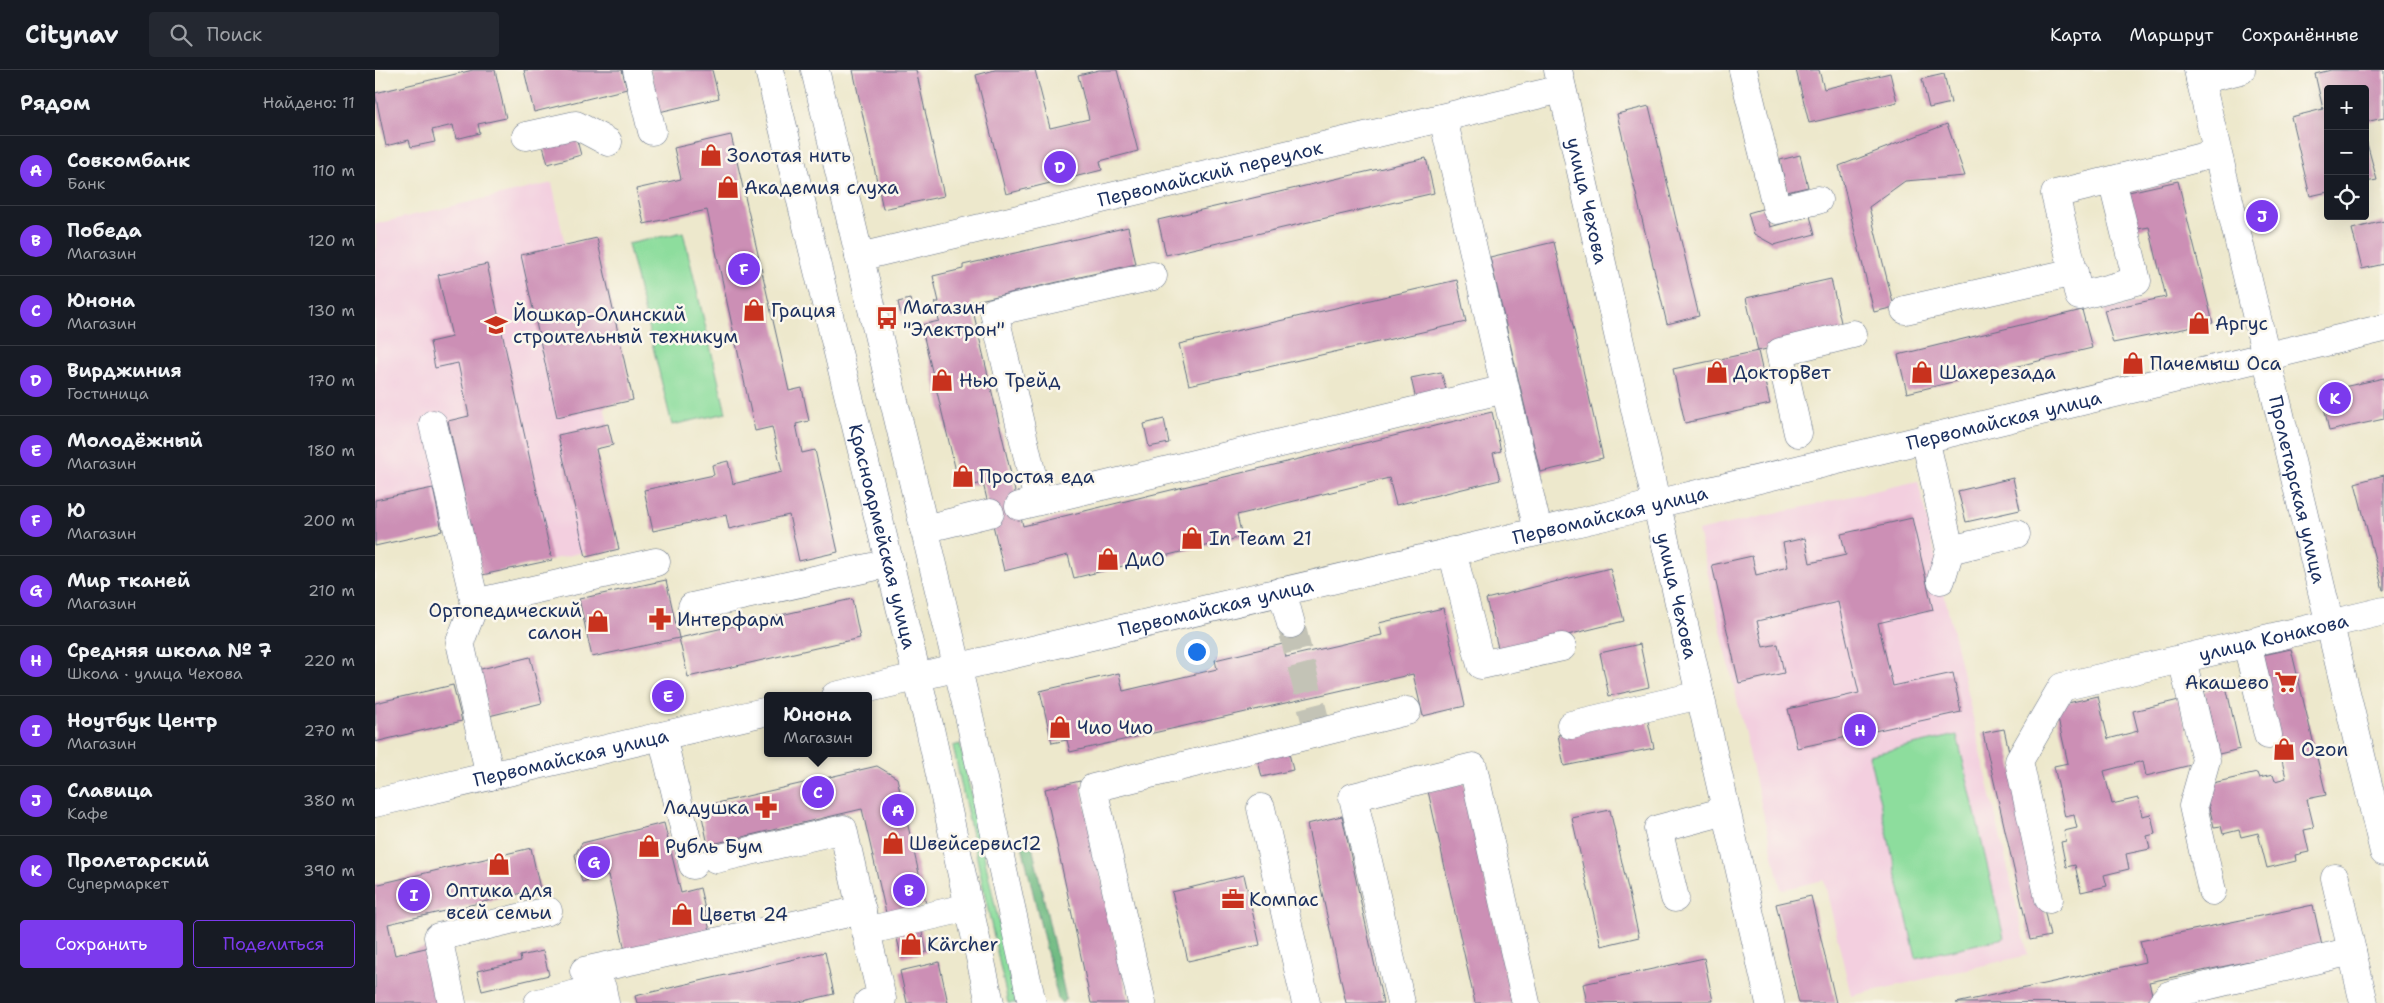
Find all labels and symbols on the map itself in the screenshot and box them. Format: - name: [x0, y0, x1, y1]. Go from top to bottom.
- street label: Первомайский переулок: [1095, 134, 1325, 212]
- street label: улица Чехова: [1561, 135, 1614, 267]
- shop icon: Золотая нить: [698, 142, 724, 168]
- place label: Золотая нить: [727, 143, 851, 168]
- pin: D: [1044, 148, 1076, 186]
- shop icon: Академия слуха: [715, 174, 741, 200]
- place label: Академия слуха: [744, 175, 899, 200]
- pin: J: [2246, 197, 2278, 235]
- pin: F: [728, 250, 760, 288]
- place label: Магазин "Электрон": [903, 295, 1005, 342]
- shop icon: Грация: [741, 297, 767, 323]
- place label: Грация: [771, 298, 836, 323]
- place label: Йошкар-Олинский строительный техникум: [513, 302, 738, 349]
- bus stop icon: Магазин "Электрон": [874, 305, 900, 331]
- shop icon: Аргус: [2186, 310, 2212, 336]
- place label: Аргус: [2215, 311, 2268, 336]
- school or university icon: Йошкар-Олинский строительный техникум: [483, 312, 509, 338]
- shop icon: Пачемыш Оса: [2120, 350, 2146, 376]
- place label: Пачемыш Оса: [2150, 351, 2281, 376]
- shop icon: ДокторВет: [1704, 359, 1730, 385]
- shop icon: Шахерезада: [1909, 359, 1935, 385]
- place label: ДокторВет: [1733, 360, 1831, 385]
- place label: Шахерезада: [1939, 360, 2056, 385]
- shop icon: Нью Трейд: [929, 367, 955, 393]
- place label: Нью Трейд: [959, 368, 1060, 393]
- pin: K: [2319, 379, 2351, 417]
- street label: Первомайская улица: [1904, 384, 2104, 455]
- street label: Пролетарская улица: [2263, 393, 2332, 586]
- street label: Красноармейская улица: [843, 421, 923, 652]
- shop icon: Простая еда: [950, 463, 976, 489]
- place label: Простая еда: [979, 464, 1095, 489]
- street label: Первомайская улица: [1510, 479, 1710, 550]
- shop icon: In Team 21: [1179, 525, 1205, 551]
- place label: In Team 21: [1209, 526, 1312, 551]
- street label: улица Чехова: [1651, 530, 1704, 661]
- shop icon: ДиО: [1095, 546, 1121, 572]
- place label: ДиО: [1125, 547, 1165, 572]
- street label: Первомайская улица: [1116, 572, 1316, 642]
- place label: Ортопедический салон: [428, 598, 582, 645]
- pharmacy icon: Интерфарм: [647, 606, 673, 632]
- place label: Интерфарм: [677, 607, 784, 632]
- street label: улица Конакова: [2196, 607, 2351, 667]
- shop icon: Ортопедический салон: [585, 608, 611, 634]
- your location: [1184, 639, 1210, 665]
- supermarket icon: Акашево: [2273, 669, 2299, 695]
- place label: Акашево: [2185, 670, 2269, 695]
- pin: E: [652, 677, 684, 715]
- pin: H: [1844, 711, 1876, 749]
- shop icon: Чио Чио: [1047, 714, 1073, 740]
- place label: Чио Чио: [1077, 715, 1153, 740]
- street label: Первомайская улица: [471, 722, 671, 792]
- shop icon: Ozon: [2271, 736, 2297, 762]
- place label: Ozon: [2301, 737, 2348, 762]
- pin: C: [802, 773, 834, 811]
- pin: A: [882, 791, 914, 829]
- pharmacy icon: Ладушка: [753, 794, 779, 820]
- place label: Ладушка: [663, 795, 749, 820]
- shop icon: Швейсервис12: [880, 830, 906, 856]
- place label: Швейсервис12: [909, 831, 1041, 856]
- shop icon: Рубль Бум: [636, 833, 662, 859]
- place label: Рубль Бум: [665, 834, 763, 859]
- pin: G: [578, 843, 610, 881]
- shop icon: Оптика для всей семьи: [486, 851, 512, 877]
- pin: B: [893, 871, 925, 909]
- pin: I: [398, 876, 430, 914]
- place label: Оптика для всей семьи: [445, 878, 553, 925]
- office icon: Компас: [1220, 886, 1246, 912]
- place label: Компас: [1249, 887, 1319, 912]
- shop icon: Цветы 24: [669, 901, 695, 927]
- place label: Цветы 24: [699, 902, 788, 927]
- shop icon: Kärcher: [898, 931, 924, 957]
- place label: Kärcher: [927, 932, 999, 957]

